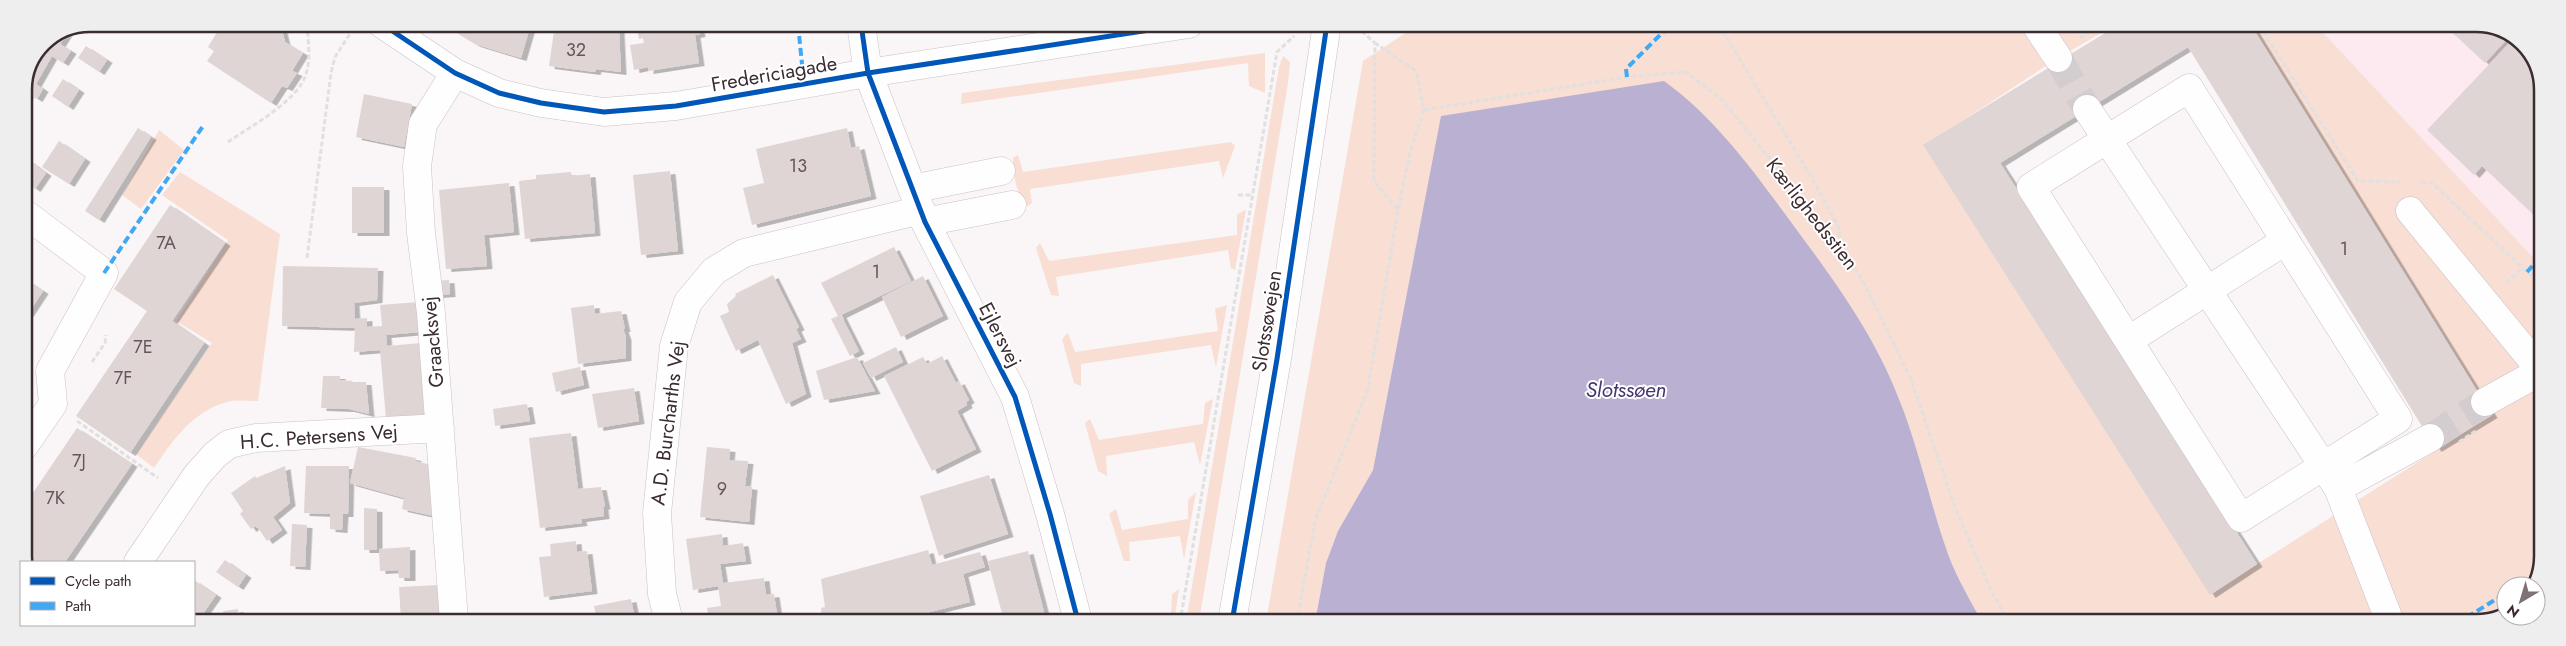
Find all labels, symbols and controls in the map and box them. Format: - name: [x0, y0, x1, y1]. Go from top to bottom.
- house number: 32: [566, 37, 586, 63]
- street label: Fredericiagade: [709, 49, 839, 99]
- street label: Kærlighedsstien: [1759, 152, 1865, 276]
- house number: 13: [789, 153, 807, 179]
- house number: 7A: [156, 230, 176, 256]
- house number: 1: [2340, 236, 2348, 262]
- house number: 1: [872, 259, 880, 285]
- street label: Slotssøvejen: [1245, 268, 1289, 374]
- street label: Graacksvej: [415, 295, 451, 389]
- street label: Ejlersvej: [971, 297, 1029, 373]
- house number: 7E: [133, 334, 153, 360]
- street label: A.D. Burcharths Vej: [644, 339, 692, 507]
- house number: 7F: [114, 365, 132, 391]
- water label: Slotssøen: [1586, 375, 1666, 405]
- street label: H.C. Petersens Vej: [239, 417, 399, 457]
- house number: 7J: [72, 448, 86, 474]
- house number: 9: [717, 476, 727, 502]
- house number: 7K: [45, 485, 66, 511]
- legend: [20, 561, 195, 626]
- text: Cycle path: [65, 570, 132, 592]
- north arrow: [2496, 576, 2546, 626]
- text: Path: [65, 595, 91, 617]
- text: N: [2502, 600, 2524, 623]

